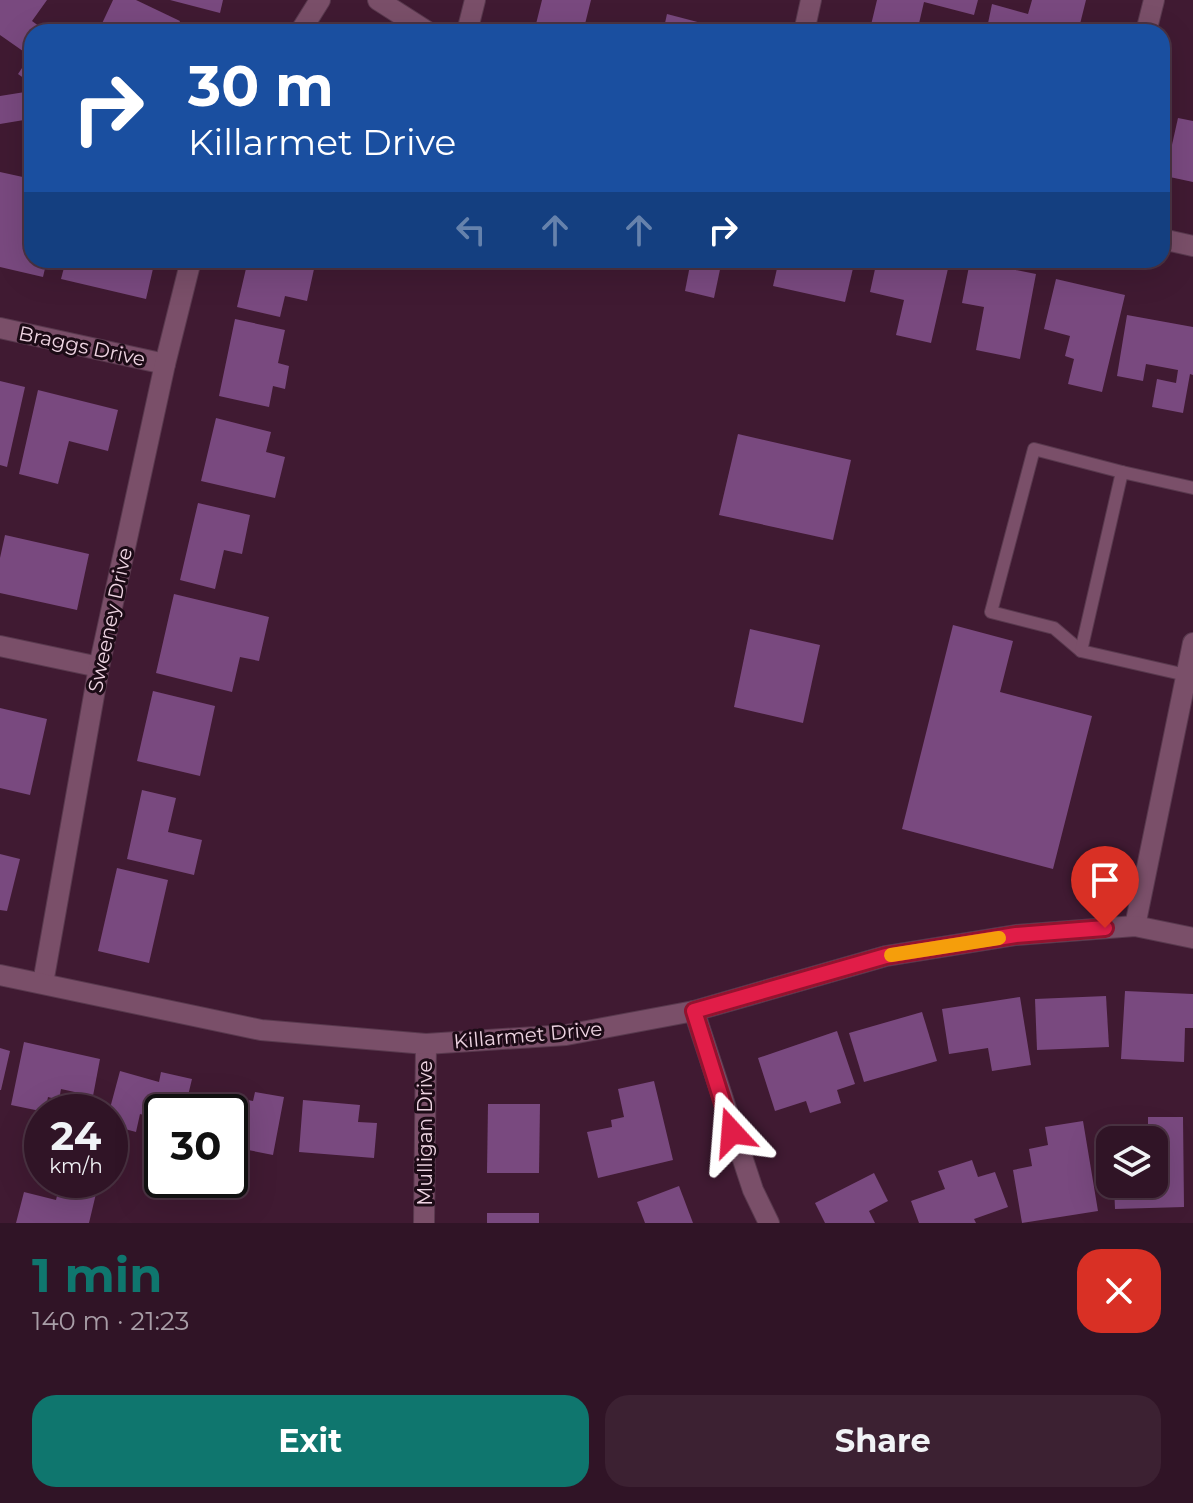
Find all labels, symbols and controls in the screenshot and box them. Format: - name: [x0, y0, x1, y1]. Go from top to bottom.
- text: 30 m: [188, 52, 334, 120]
- icon: right: [56, 56, 160, 160]
- text: Killarmet Drive: [188, 120, 456, 164]
- icon: left: [449, 208, 493, 252]
- icon: ahead: [533, 208, 577, 252]
- icon: ahead: [617, 208, 661, 252]
- icon: right: [701, 208, 745, 252]
- street label: Braggs Drive: [16, 321, 148, 371]
- street label: Sweeney Drive: [83, 545, 137, 695]
- pin: [1071, 846, 1139, 928]
- icon: arrive: [1083, 858, 1127, 902]
- street label: Killarmet Drive: [453, 1017, 603, 1053]
- street label: Mulligan Drive: [413, 1060, 437, 1206]
- position arrow: [690, 1090, 774, 1174]
- speed limit sign: 30: [144, 1094, 248, 1198]
- text: 24: [51, 1111, 101, 1160]
- map controls: [1096, 1126, 1168, 1198]
- button: layers: [1096, 1126, 1168, 1198]
- text: km/h: [49, 1154, 103, 1178]
- text: 1 min: [32, 1246, 162, 1304]
- button: close: [1077, 1249, 1161, 1333]
- text: 140 m · 21:23: [32, 1305, 189, 1337]
- button: Exit: [32, 1395, 589, 1487]
- button: Share: [605, 1395, 1161, 1487]

